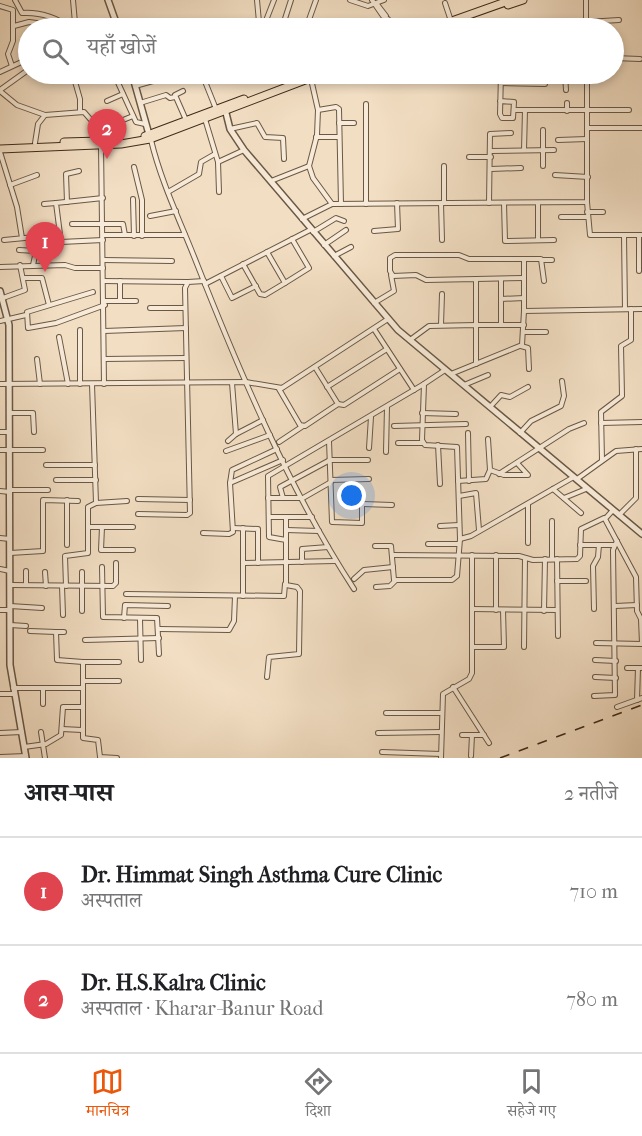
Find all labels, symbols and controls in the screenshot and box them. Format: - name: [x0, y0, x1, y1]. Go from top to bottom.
- search box: [18, 18, 624, 84]
- text: यहाँ खोजें: [87, 34, 156, 60]
- icon: search: [39, 35, 72, 68]
- pin: 2: [88, 110, 126, 159]
- pin: 1: [26, 222, 64, 272]
- your location: [337, 481, 366, 510]
- text: आस-पास: [24, 777, 113, 808]
- text: 2 नतीजे: [564, 782, 618, 805]
- text: Dr. Himmat Singh Asthma Cure Clinic: [81, 862, 442, 888]
- text: 1: [40, 880, 47, 903]
- text: 710 m: [569, 880, 618, 903]
- text: अस्पताल: [81, 889, 142, 912]
- text: Dr. H.S.Kalra Clinic: [81, 970, 266, 996]
- text: 2: [38, 988, 49, 1011]
- text: 780 m: [566, 988, 618, 1011]
- text: अस्पताल · Kharar-Banur Road: [81, 997, 323, 1020]
- tab: मानचित्र: [86, 1065, 130, 1126]
- tab: दिशा: [302, 1065, 335, 1126]
- tab: सहेजे गए: [507, 1065, 556, 1126]

